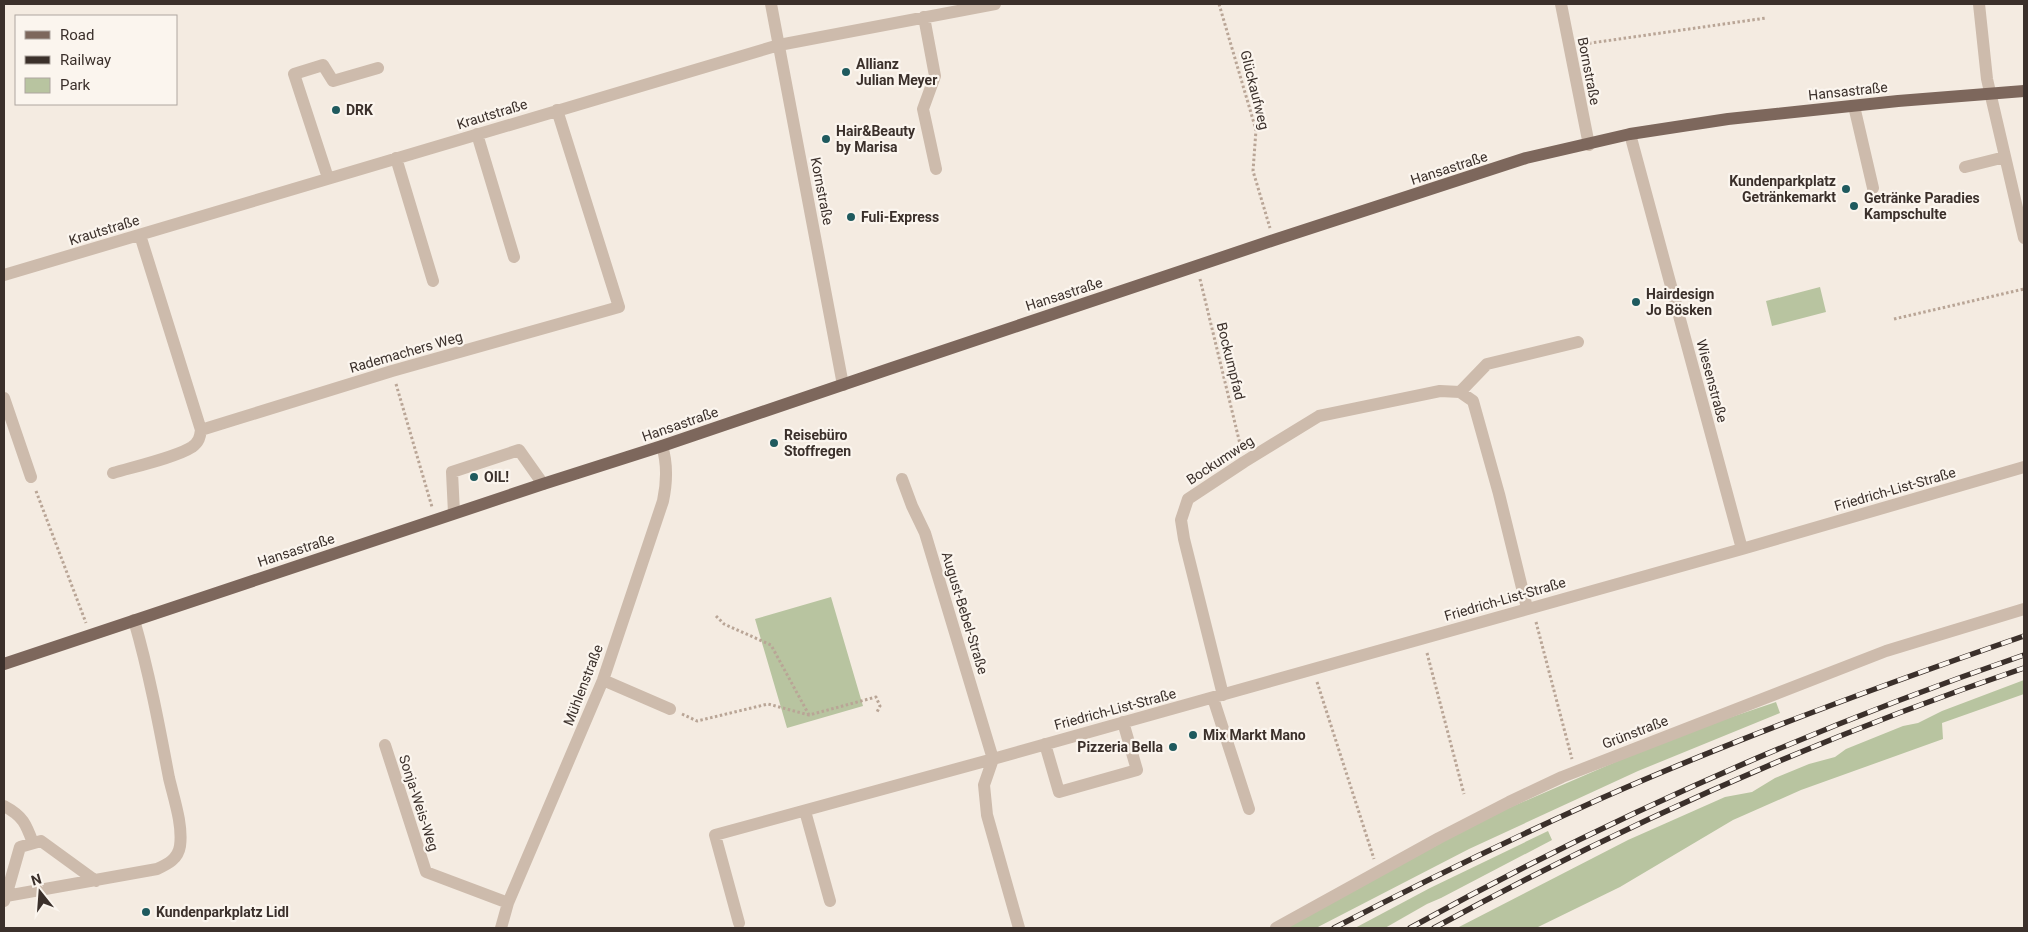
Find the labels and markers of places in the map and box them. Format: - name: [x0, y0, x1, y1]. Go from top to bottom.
- place label: Allianz Julian Meyer: [856, 56, 937, 88]
- marker: Allianz Julian Meyer: [840, 66, 852, 78]
- place label: DRK: [346, 102, 373, 118]
- marker: DRK: [330, 104, 342, 116]
- place label: Hair&Beauty by Marisa: [836, 123, 916, 155]
- marker: Hair&Beauty by Marisa: [820, 133, 832, 145]
- place label: Kundenparkplatz Getränkemarkt: [1729, 173, 1836, 205]
- marker: Kundenparkplatz Getränkemarkt: [1840, 183, 1852, 195]
- place label: Getränke Paradies Kampschulte: [1864, 190, 1980, 222]
- marker: Getränke Paradies Kampschulte: [1848, 200, 1860, 212]
- place label: Fuli-Express: [861, 209, 939, 225]
- marker: Fuli-Express: [845, 211, 857, 223]
- place label: Hairdesign Jo Bösken: [1646, 286, 1714, 318]
- marker: Hairdesign Jo Bösken: [1630, 296, 1642, 308]
- place label: Reisebüro Stoffregen: [784, 427, 851, 459]
- marker: Reisebüro Stoffregen: [768, 437, 780, 449]
- place label: OIL!: [484, 469, 509, 485]
- marker: OIL!: [468, 471, 480, 483]
- place label: Mix Markt Mano: [1203, 727, 1306, 743]
- marker: Mix Markt Mano: [1187, 729, 1199, 741]
- place label: Pizzeria Bella: [1077, 739, 1163, 755]
- marker: Pizzeria Bella: [1167, 741, 1179, 753]
- place label: Kundenparkplatz Lidl: [156, 904, 289, 920]
- marker: Kundenparkplatz Lidl: [140, 906, 152, 918]

